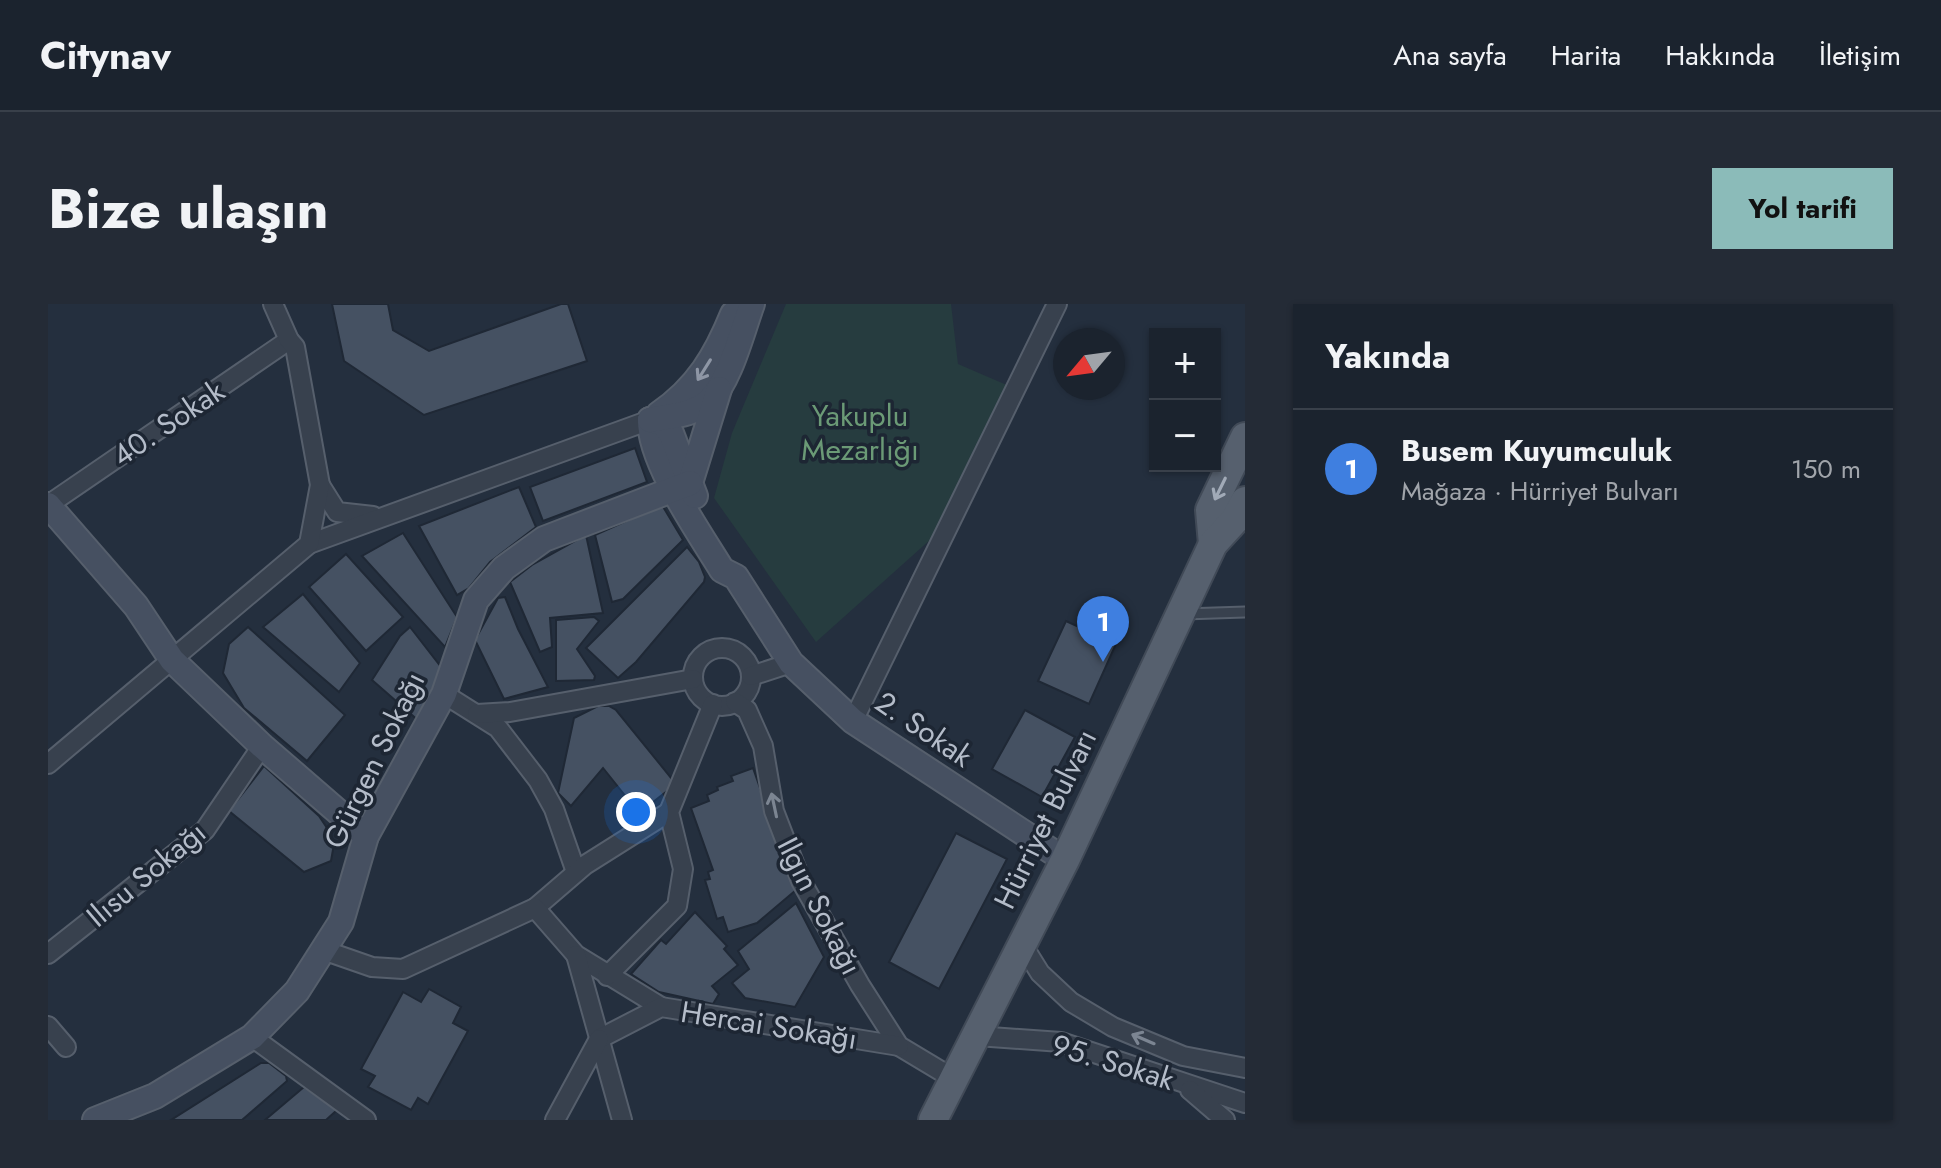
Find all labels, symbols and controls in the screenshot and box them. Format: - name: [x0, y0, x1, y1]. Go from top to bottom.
- text: Citynav: [40, 28, 171, 83]
- text: Ana sayfa: [1393, 35, 1507, 76]
- text: Harita: [1551, 35, 1621, 76]
- text: Hakkında: [1665, 35, 1775, 76]
- text: İletişim: [1819, 35, 1901, 76]
- text: Bize ulaşın: [48, 168, 329, 249]
- button: Yol tarifi: [1712, 168, 1893, 249]
- north arrow: [1053, 328, 1125, 400]
- map controls: [1149, 328, 1221, 472]
- button: +: [1149, 328, 1221, 400]
- text: Yakında: [1325, 332, 1450, 381]
- one-way arrow: [695, 359, 712, 381]
- street label: 40. Sokak: [103, 369, 233, 476]
- park label: Yakuplu Mezarlığı: [801, 394, 919, 471]
- button: −: [1149, 400, 1221, 472]
- text: Busem Kuyumculuk: [1401, 429, 1672, 472]
- text: 1: [1344, 450, 1358, 488]
- text: 150 m: [1791, 450, 1861, 488]
- text: Mağaza · Hürriyet Bulvarı: [1401, 472, 1679, 510]
- one-way arrow: [1212, 477, 1227, 501]
- pin: 1: [1077, 596, 1129, 662]
- street label: Gürgen Sokağı: [313, 665, 435, 855]
- street label: 2. Sokak: [867, 681, 982, 778]
- street label: Hürriyet Bulvarı: [983, 722, 1107, 916]
- your location: [616, 792, 656, 832]
- one-way arrow: [766, 792, 781, 818]
- street label: Ilısu Sokağı: [77, 811, 215, 937]
- street label: Ilgın Sokağı: [767, 830, 873, 982]
- street label: Hercai Sokağı: [678, 990, 860, 1060]
- street label: 95. Sokak: [1047, 1023, 1180, 1101]
- one-way arrow: [1132, 1031, 1156, 1046]

